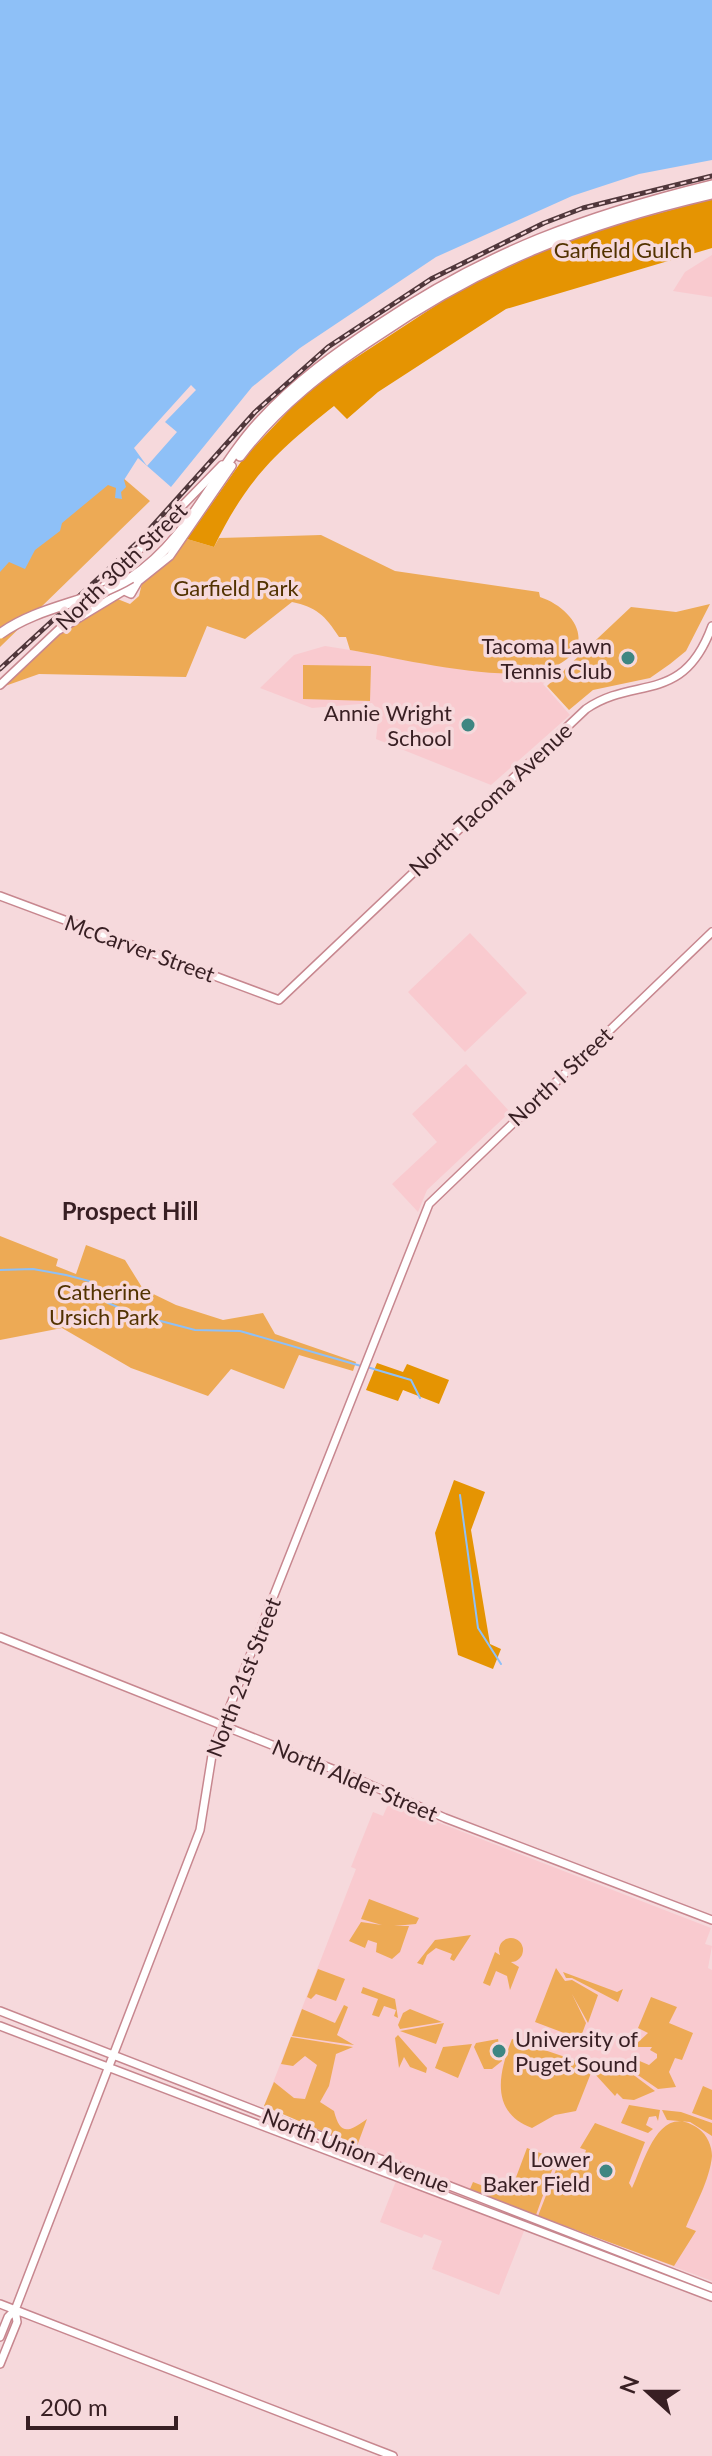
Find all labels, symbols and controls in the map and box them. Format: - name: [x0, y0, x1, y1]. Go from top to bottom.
- park label: Garfield Gulch: [554, 236, 692, 263]
- street label: North 30th Street: [50, 496, 192, 635]
- park label: Garfield Park: [173, 574, 299, 601]
- place label: Tacoma Lawn Tennis Club: [481, 632, 612, 684]
- marker: Tacoma Lawn Tennis Club: [619, 649, 637, 667]
- place label: Annie Wright School: [324, 699, 452, 751]
- street label: North Tacoma Avenue: [403, 716, 577, 882]
- marker: Annie Wright School: [459, 716, 477, 734]
- street label: McCarver Street: [61, 908, 219, 988]
- street label: North I Street: [502, 1021, 618, 1131]
- district label: Prospect Hill: [62, 1196, 198, 1225]
- park label: Catherine Ursich Park: [49, 1278, 160, 1330]
- street label: North 21st Street: [200, 1593, 286, 1761]
- street label: North Alder Street: [268, 1733, 442, 1827]
- place label: University of Puget Sound: [515, 2025, 638, 2077]
- marker: University of Puget Sound: [490, 2042, 508, 2060]
- street label: North Union Avenue: [258, 2102, 454, 2198]
- place label: Lower Baker Field: [483, 2145, 590, 2197]
- marker: Lower Baker Field: [597, 2162, 615, 2180]
- north arrow: [608, 2352, 688, 2432]
- text: N: [613, 2372, 645, 2397]
- scale bar: [28, 2380, 176, 2430]
- text: 200 m: [40, 2392, 108, 2421]

